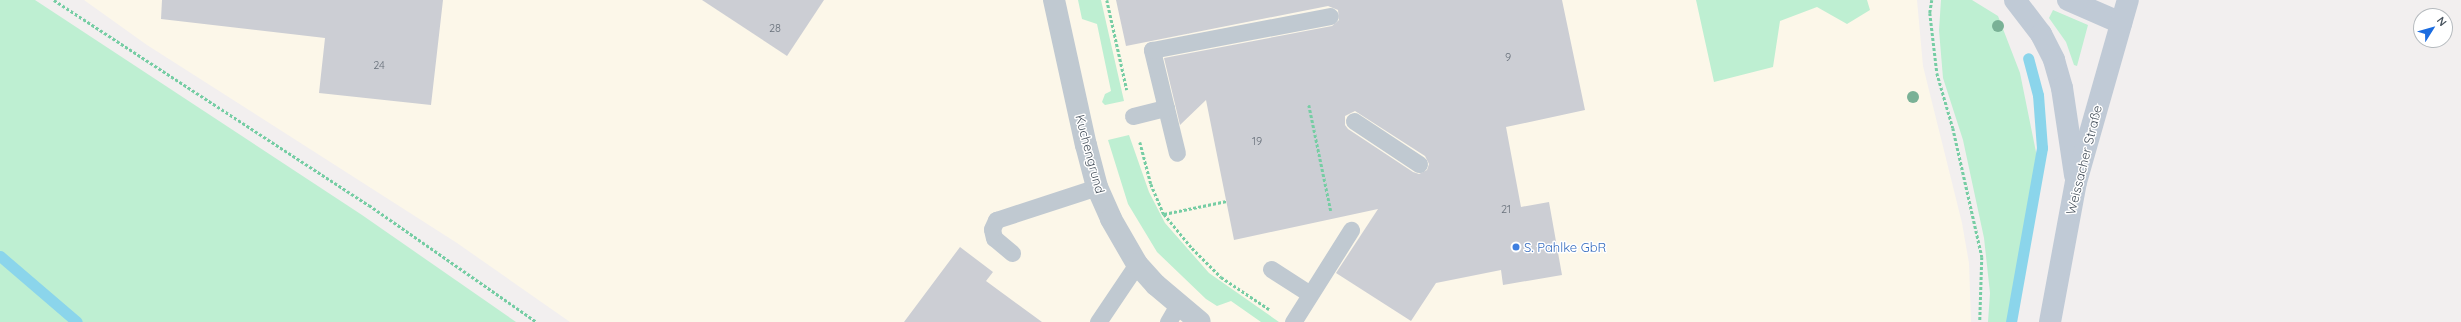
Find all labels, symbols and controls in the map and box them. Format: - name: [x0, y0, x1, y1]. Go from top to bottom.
- north arrow: [2413, 8, 2453, 48]
- text: N: [2434, 14, 2450, 29]
- house number: 28: [769, 21, 781, 35]
- house number: 9: [1505, 50, 1511, 64]
- house number: 24: [373, 58, 385, 72]
- street label: Weissacher Straße: [2063, 104, 2105, 216]
- street label: Kuchengrund: [1072, 113, 1108, 195]
- house number: 19: [1252, 134, 1262, 148]
- house number: 21: [1501, 202, 1511, 216]
- place label: S. Pahlke GbR: [1524, 239, 1606, 255]
- marker: S. Pahlke GbR: [1511, 242, 1521, 252]

